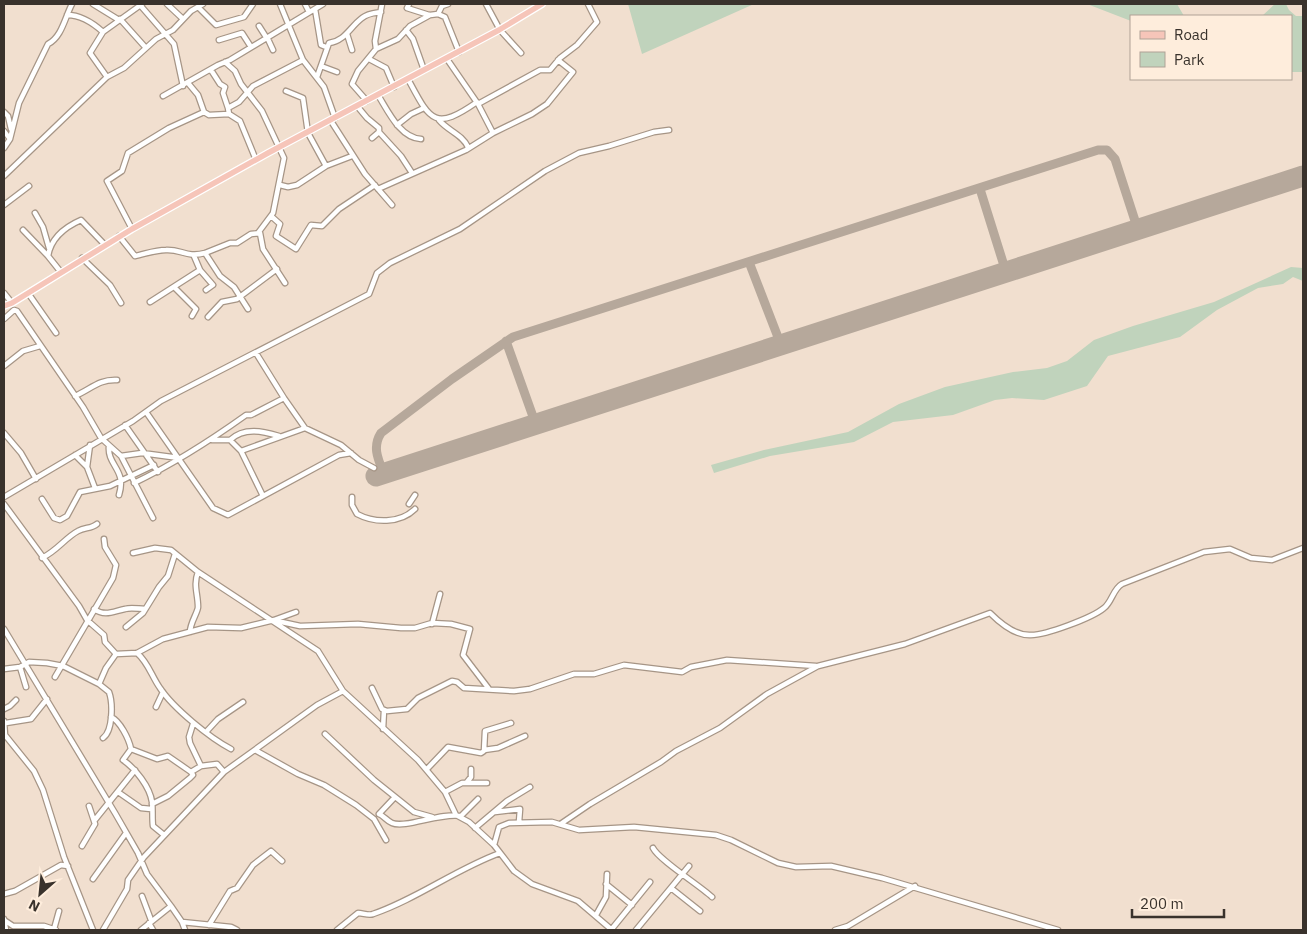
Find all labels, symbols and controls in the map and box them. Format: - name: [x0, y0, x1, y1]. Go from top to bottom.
- legend: [1130, 15, 1292, 80]
- text: Road: [1174, 25, 1209, 44]
- text: Park: [1174, 50, 1204, 69]
- north arrow: [15, 869, 65, 919]
- scale bar: [1132, 886, 1224, 918]
- text: 200 m: [1140, 894, 1184, 913]
- text: N: [25, 895, 43, 916]

